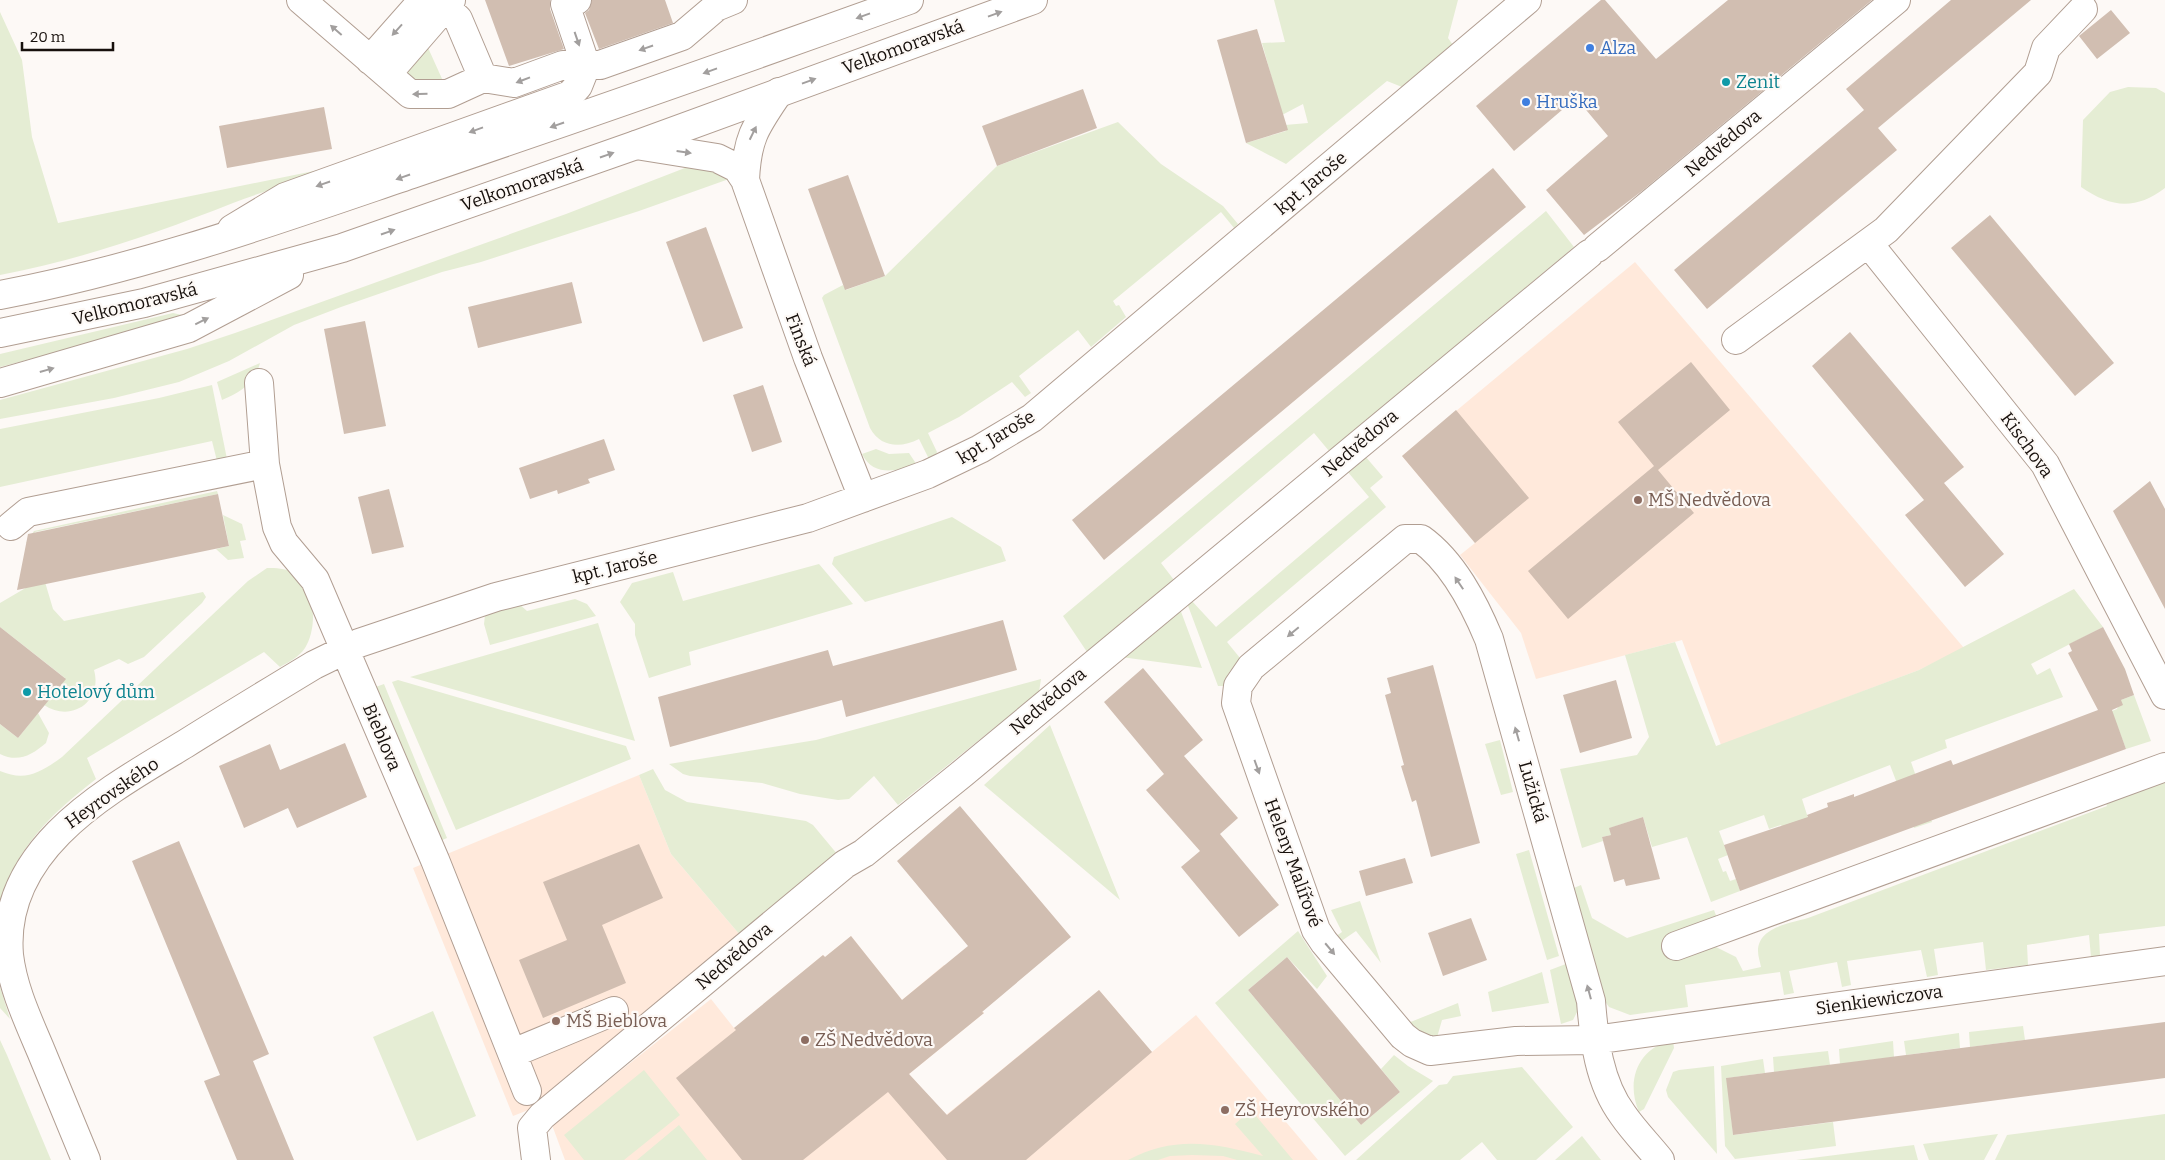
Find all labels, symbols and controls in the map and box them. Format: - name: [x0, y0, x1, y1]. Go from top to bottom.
- one-way arrow: [987, 10, 1002, 17]
- one-way arrow: [856, 13, 871, 20]
- street label: Velkomoravská: [839, 15, 967, 79]
- scale bar: [22, 20, 114, 52]
- one-way arrow: [391, 23, 403, 35]
- one-way arrow: [330, 24, 342, 36]
- text: 20 m: [30, 28, 66, 46]
- one-way arrow: [573, 32, 581, 47]
- place label: Alza: [1600, 37, 1636, 59]
- marker: Alza: [1584, 42, 1596, 54]
- one-way arrow: [639, 45, 654, 53]
- one-way arrow: [703, 68, 718, 75]
- place label: Zenit: [1736, 71, 1781, 93]
- one-way arrow: [515, 76, 530, 84]
- marker: Zenit: [1720, 76, 1732, 88]
- one-way arrow: [802, 77, 817, 85]
- one-way arrow: [412, 90, 428, 98]
- place label: Hruška: [1536, 91, 1598, 113]
- marker: Hruška: [1520, 96, 1532, 108]
- street label: Nedvědova: [1680, 105, 1766, 181]
- one-way arrow: [549, 121, 564, 129]
- one-way arrow: [468, 126, 483, 134]
- one-way arrow: [750, 126, 758, 140]
- street label: kpt. Jaroše: [1271, 147, 1351, 219]
- one-way arrow: [676, 148, 692, 156]
- one-way arrow: [600, 151, 615, 159]
- street label: Velkomoravská: [458, 154, 586, 216]
- one-way arrow: [395, 173, 410, 181]
- one-way arrow: [315, 180, 330, 188]
- one-way arrow: [380, 228, 395, 235]
- street label: Velkomoravská: [70, 278, 200, 330]
- street label: Finská: [781, 311, 821, 370]
- one-way arrow: [195, 317, 209, 325]
- one-way arrow: [39, 365, 54, 373]
- street label: kpt. Jaroše: [953, 405, 1039, 469]
- street label: Nedvědova: [1317, 405, 1403, 481]
- street label: Kischova: [1996, 408, 2058, 482]
- place label: MŠ Nedvědova: [1648, 489, 1771, 511]
- marker: MŠ Nedvědova: [1632, 494, 1644, 506]
- street label: kpt. Jaroše: [570, 546, 660, 588]
- one-way arrow: [1455, 576, 1464, 590]
- one-way arrow: [1287, 627, 1300, 638]
- street label: Nedvědova: [1005, 663, 1091, 739]
- place label: Hotelový dům: [37, 681, 155, 703]
- marker: Hotelový dům: [21, 686, 33, 698]
- street label: Bieblova: [358, 700, 406, 774]
- one-way arrow: [1512, 727, 1520, 742]
- street label: Heyrovského: [61, 753, 163, 833]
- one-way arrow: [1254, 759, 1261, 774]
- street label: Lužická: [1514, 759, 1552, 825]
- street label: Heleny Malířové: [1259, 796, 1327, 930]
- street label: Nedvědova: [691, 918, 777, 994]
- one-way arrow: [1325, 943, 1336, 956]
- street label: Sienkiewiczova: [1814, 980, 1944, 1020]
- one-way arrow: [1585, 984, 1593, 999]
- place label: MŠ Bieblova: [566, 1010, 667, 1032]
- marker: MŠ Bieblova: [550, 1015, 562, 1027]
- place label: ZŠ Nedvědova: [815, 1029, 933, 1051]
- marker: ZŠ Nedvědova: [799, 1034, 811, 1046]
- place label: ZŠ Heyrovského: [1235, 1099, 1369, 1121]
- marker: ZŠ Heyrovského: [1219, 1104, 1231, 1116]

